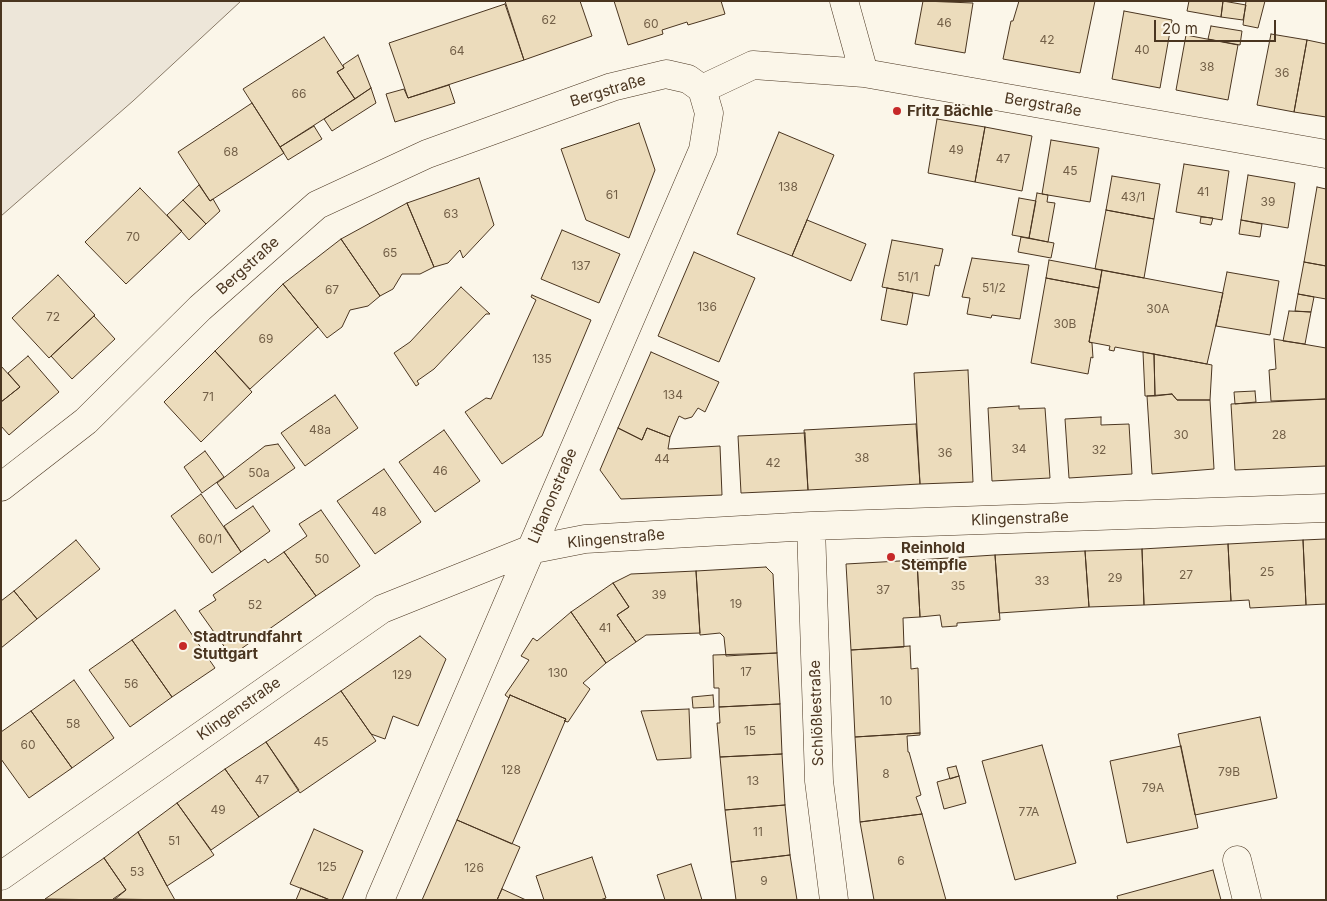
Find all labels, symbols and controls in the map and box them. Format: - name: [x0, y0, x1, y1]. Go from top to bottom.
- scale bar: [1157, 10, 1280, 42]
- house number: 62: [542, 13, 556, 27]
- house number: 46: [936, 16, 952, 30]
- house number: 60: [643, 17, 659, 31]
- text: 20 m: [1162, 19, 1198, 38]
- house number: 42: [1039, 33, 1055, 47]
- house number: 40: [1134, 43, 1150, 57]
- house number: 64: [449, 44, 465, 58]
- house number: 38: [1200, 60, 1214, 74]
- house number: 36: [1275, 66, 1289, 80]
- street label: Bergstraße: [568, 71, 648, 111]
- house number: 66: [292, 87, 306, 101]
- street label: Bergstraße: [1003, 89, 1083, 121]
- place label: Fritz Bächle: [907, 102, 993, 120]
- marker: Fritz Bächle: [891, 105, 903, 117]
- house number: 49: [948, 143, 964, 157]
- house number: 68: [224, 145, 238, 159]
- house number: 47: [996, 152, 1010, 166]
- house number: 45: [1062, 164, 1078, 178]
- house number: 138: [778, 180, 798, 194]
- house number: 41: [1197, 185, 1209, 199]
- house number: 61: [606, 188, 618, 202]
- house number: 43/1: [1121, 190, 1145, 204]
- house number: 39: [1261, 195, 1275, 209]
- house number: 63: [444, 207, 458, 221]
- house number: 70: [126, 230, 140, 244]
- street label: Bergstraße: [213, 233, 283, 299]
- house number: 65: [383, 246, 397, 260]
- house number: 137: [571, 259, 591, 273]
- house number: 51/1: [897, 270, 919, 284]
- house number: 51/2: [982, 281, 1006, 295]
- house number: 67: [325, 283, 339, 297]
- house number: 136: [697, 300, 717, 314]
- house number: 30A: [1146, 302, 1170, 316]
- house number: 72: [46, 310, 60, 324]
- house number: 30B: [1054, 317, 1076, 331]
- house number: 69: [259, 332, 273, 346]
- house number: 135: [532, 352, 552, 366]
- house number: 134: [663, 388, 683, 402]
- house number: 71: [202, 390, 214, 404]
- house number: 48a: [309, 423, 331, 437]
- house number: 30: [1174, 428, 1188, 442]
- house number: 28: [1272, 428, 1286, 442]
- house number: 34: [1011, 442, 1027, 456]
- house number: 32: [1092, 443, 1106, 457]
- street label: Libanonstraße: [525, 446, 581, 546]
- house number: 36: [938, 446, 952, 460]
- house number: 38: [855, 451, 869, 465]
- house number: 44: [654, 452, 670, 466]
- house number: 42: [765, 456, 781, 470]
- house number: 46: [432, 464, 448, 478]
- house number: 50a: [248, 466, 270, 480]
- house number: 48: [371, 505, 387, 519]
- street label: Klingenstraße: [971, 508, 1069, 530]
- street label: Klingenstraße: [566, 526, 666, 552]
- house number: 60/1: [198, 532, 222, 546]
- place label: Reinhold Stempfle: [901, 539, 967, 574]
- marker: Reinhold Stempfle: [885, 551, 897, 563]
- house number: 50: [315, 552, 329, 566]
- house number: 25: [1260, 565, 1274, 579]
- house number: 27: [1179, 568, 1193, 582]
- house number: 29: [1108, 571, 1122, 585]
- house number: 33: [1035, 574, 1049, 588]
- house number: 35: [951, 579, 965, 593]
- house number: 37: [876, 583, 890, 597]
- house number: 39: [652, 588, 666, 602]
- house number: 19: [730, 597, 742, 611]
- house number: 52: [248, 598, 262, 612]
- house number: 41: [599, 621, 611, 635]
- place label: Stadtrundfahrt Stuttgart: [193, 628, 302, 663]
- marker: Stadtrundfahrt Stuttgart: [177, 640, 189, 652]
- street label: Schlößlestraße: [806, 660, 828, 766]
- house number: 17: [740, 665, 752, 679]
- house number: 130: [548, 666, 568, 680]
- house number: 129: [392, 668, 412, 682]
- street label: Klingenstraße: [194, 674, 284, 744]
- house number: 56: [124, 677, 138, 691]
- house number: 10: [880, 694, 892, 708]
- house number: 58: [66, 717, 80, 731]
- house number: 15: [744, 724, 756, 738]
- house number: 45: [313, 735, 329, 749]
- house number: 60: [20, 738, 36, 752]
- house number: 128: [501, 763, 521, 777]
- house number: 79B: [1218, 765, 1240, 779]
- house number: 8: [882, 767, 890, 781]
- house number: 47: [255, 773, 269, 787]
- house number: 13: [747, 774, 759, 788]
- house number: 79A: [1142, 781, 1164, 795]
- house number: 49: [210, 803, 226, 817]
- house number: 77A: [1019, 805, 1039, 819]
- house number: 11: [753, 825, 763, 839]
- house number: 51: [168, 834, 180, 848]
- house number: 6: [897, 854, 905, 868]
- house number: 125: [317, 860, 337, 874]
- house number: 126: [464, 861, 484, 875]
- house number: 53: [130, 865, 144, 879]
- house number: 9: [760, 874, 768, 888]

